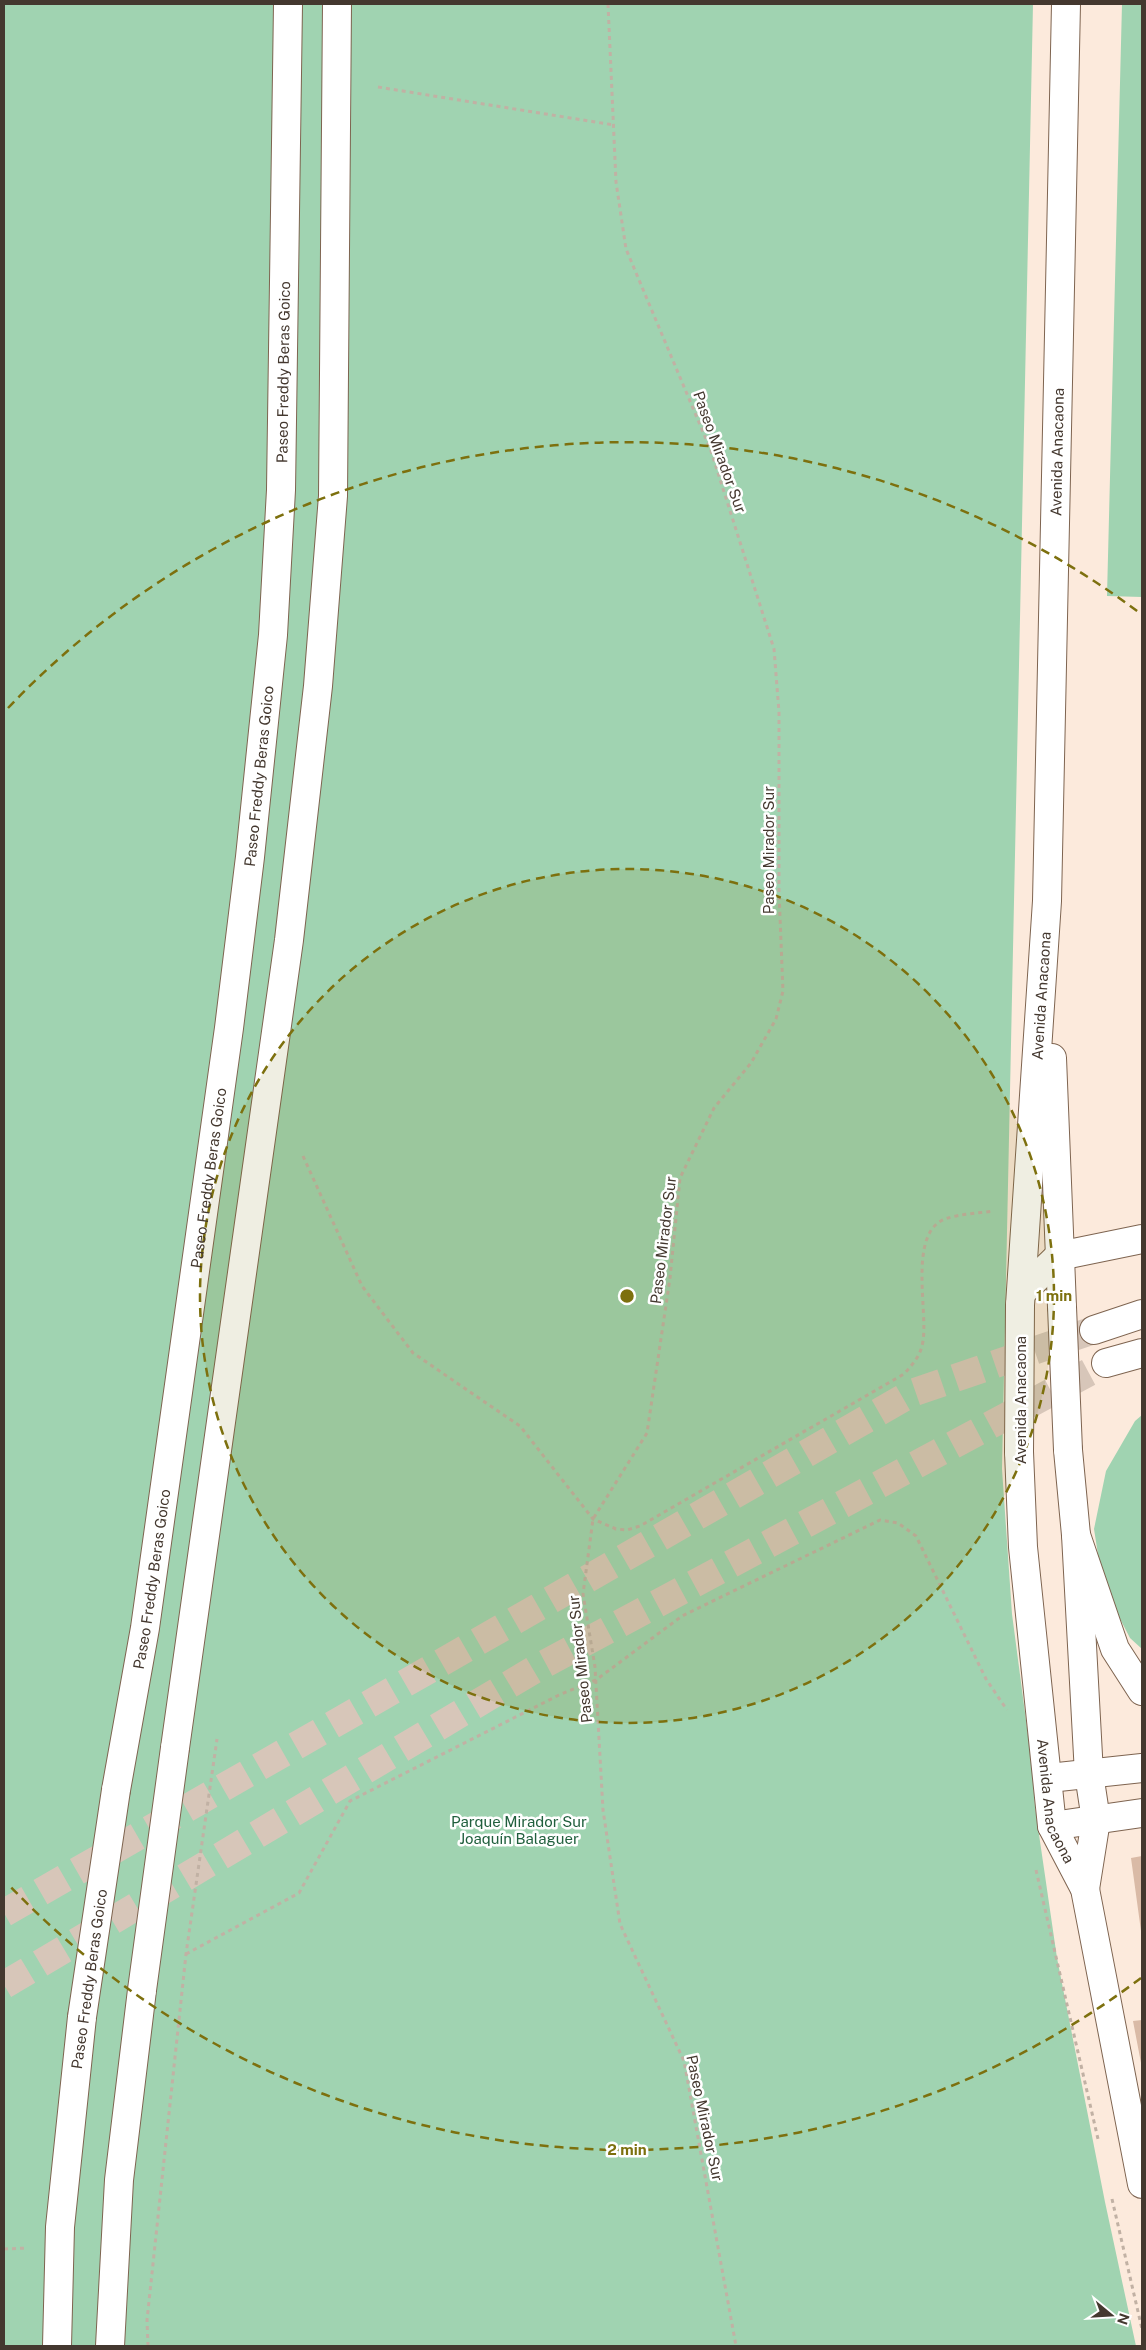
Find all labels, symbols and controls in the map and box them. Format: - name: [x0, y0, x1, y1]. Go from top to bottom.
- street label: Paseo Freddy Beras Goico: [273, 281, 293, 463]
- street label: Avenida Anacaona: [1047, 388, 1066, 516]
- street label: Paseo Mirador Sur: [690, 389, 750, 515]
- street label: Paseo Freddy Beras Goico: [240, 685, 276, 868]
- street label: Paseo Mirador Sur: [760, 786, 777, 914]
- street label: Avenida Anacaona: [1028, 931, 1053, 1060]
- street label: Paseo Freddy Beras Goico: [187, 1087, 229, 1269]
- street label: Paseo Mirador Sur: [647, 1175, 679, 1305]
- centre of rings: [618, 1287, 636, 1305]
- text: 1 min: [1036, 1287, 1072, 1304]
- street label: Avenida Anacaona: [1012, 1336, 1029, 1464]
- street label: Paseo Freddy Beras Goico: [129, 1488, 173, 1670]
- street label: Paseo Mirador Sur: [565, 1594, 595, 1724]
- street label: Avenida Anacaona: [1034, 1738, 1078, 1866]
- park label: Parque Mirador Sur Joaquín Balaguer: [451, 1813, 587, 1847]
- street label: Paseo Freddy Beras Goico: [68, 1888, 110, 2070]
- street label: Paseo Mirador Sur: [683, 2053, 727, 2183]
- text: 2 min: [607, 2141, 647, 2158]
- north arrow: [1086, 2290, 1136, 2340]
- text: N: [1114, 2311, 1133, 2327]

